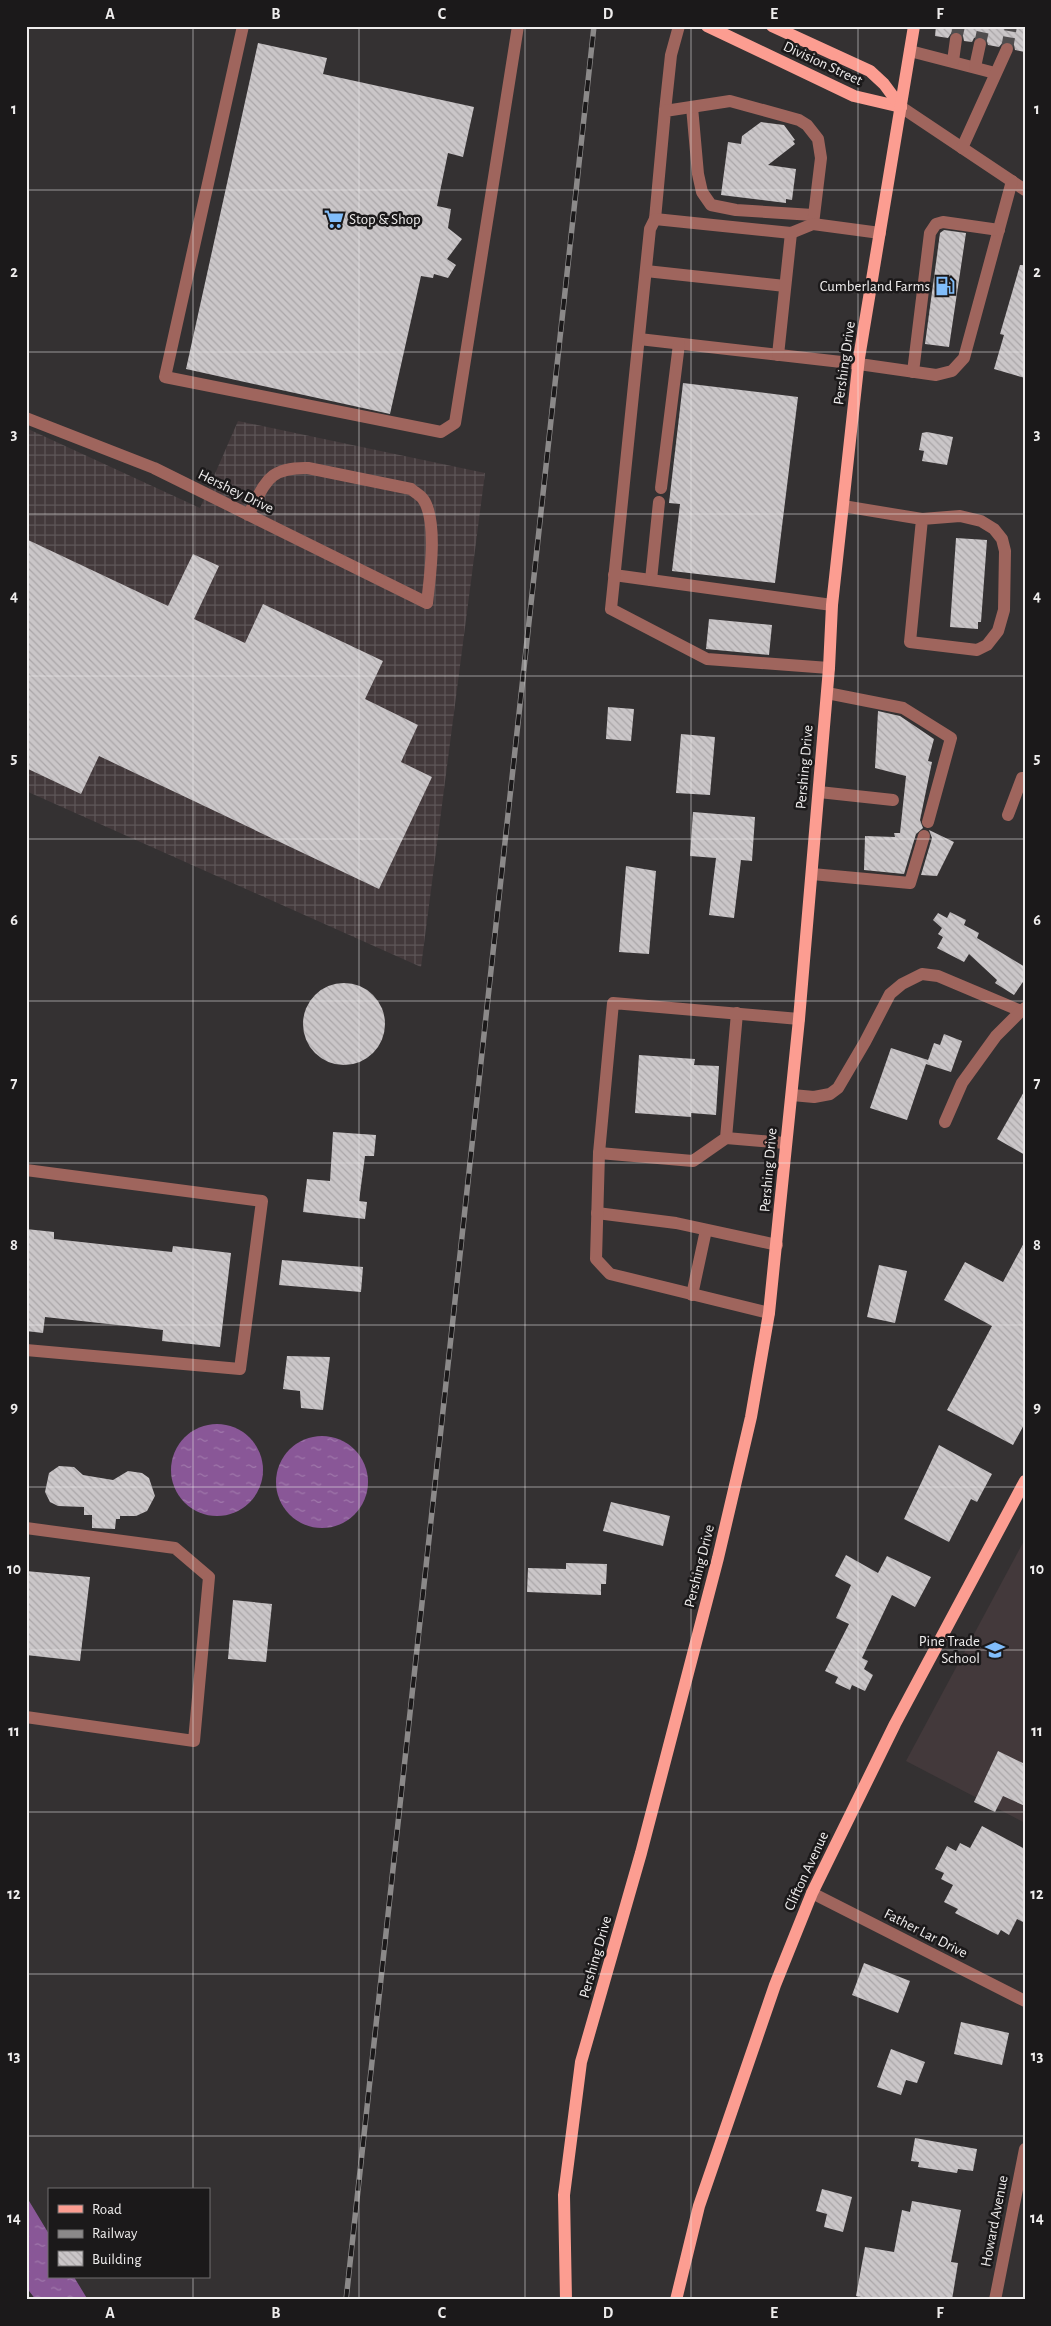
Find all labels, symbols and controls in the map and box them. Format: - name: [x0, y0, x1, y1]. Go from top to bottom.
- text: A: [105, 6, 115, 22]
- text: B: [271, 6, 281, 22]
- text: C: [438, 6, 447, 22]
- text: D: [603, 6, 614, 22]
- text: E: [770, 6, 778, 22]
- text: F: [936, 6, 944, 22]
- street label: Division Street: [781, 39, 865, 88]
- text: 1: [11, 101, 17, 117]
- text: 1: [1034, 101, 1040, 117]
- supermarket icon: Stop & Shop: [323, 208, 345, 230]
- place label: Stop & Shop: [349, 212, 421, 227]
- text: 2: [10, 264, 18, 280]
- text: 2: [1033, 264, 1041, 280]
- fuel station icon: Cumberland Farms: [934, 275, 956, 297]
- place label: Cumberland Farms: [820, 279, 930, 294]
- street label: Pershing Drive: [831, 320, 858, 406]
- text: 3: [11, 426, 18, 442]
- text: 3: [1034, 426, 1041, 442]
- street label: Hershey Drive: [196, 467, 276, 516]
- text: 4: [10, 588, 18, 604]
- text: 4: [1033, 588, 1041, 604]
- street label: Pershing Drive: [793, 724, 816, 810]
- text: 5: [11, 750, 18, 766]
- text: 5: [1034, 750, 1041, 766]
- text: 6: [10, 912, 18, 928]
- text: 6: [1033, 912, 1041, 928]
- text: 7: [11, 1075, 18, 1091]
- text: 7: [1034, 1075, 1041, 1091]
- street label: Pershing Drive: [757, 1127, 780, 1213]
- text: 8: [10, 1237, 18, 1253]
- text: 8: [1033, 1237, 1041, 1253]
- text: 9: [10, 1399, 18, 1415]
- text: 9: [1033, 1399, 1041, 1415]
- street label: Pershing Drive: [682, 1523, 717, 1609]
- text: 10: [7, 1561, 21, 1577]
- text: 10: [1030, 1561, 1044, 1577]
- place label: Pine Trade School: [919, 1634, 980, 1666]
- school or university icon: Pine Trade School: [984, 1639, 1006, 1661]
- text: 11: [8, 1723, 20, 1739]
- text: 11: [1031, 1723, 1043, 1739]
- street label: Clifton Avenue: [782, 1829, 831, 1913]
- text: 12: [7, 1886, 21, 1902]
- text: 12: [1030, 1886, 1044, 1902]
- street label: Father Lar Drive: [882, 1906, 970, 1961]
- street label: Pershing Drive: [577, 1914, 614, 2000]
- text: 13: [8, 2048, 20, 2064]
- text: 13: [1031, 2048, 1043, 2064]
- street label: Howard Avenue: [978, 2174, 1011, 2268]
- legend: [48, 2188, 210, 2278]
- text: Road: [92, 2202, 122, 2217]
- text: 14: [7, 2210, 21, 2226]
- text: 14: [1030, 2210, 1044, 2226]
- text: Railway: [92, 2226, 138, 2241]
- text: Building: [92, 2252, 142, 2267]
- text: A: [105, 2305, 115, 2321]
- text: B: [271, 2305, 281, 2321]
- text: C: [438, 2305, 447, 2321]
- text: D: [603, 2305, 614, 2321]
- text: E: [770, 2305, 778, 2321]
- text: F: [936, 2305, 944, 2321]

